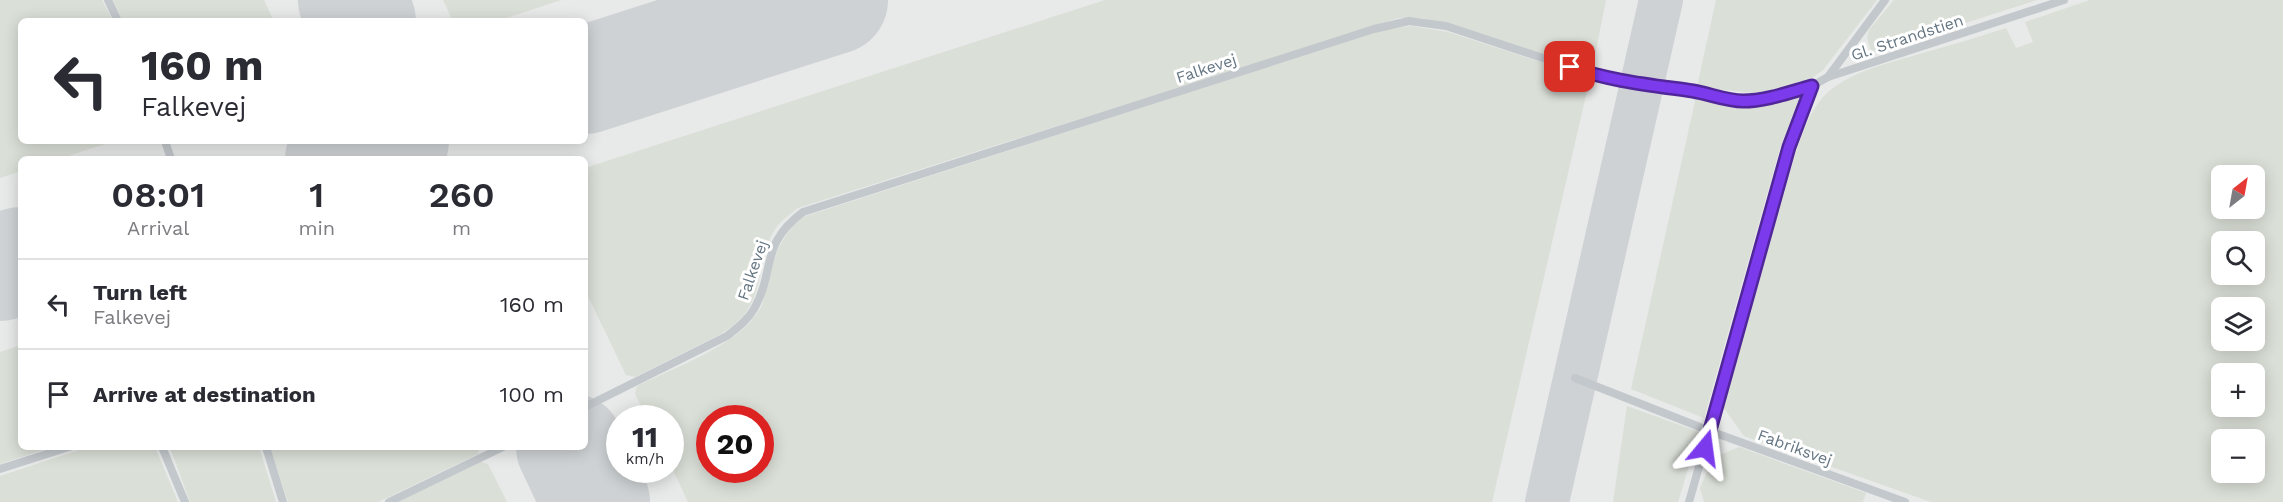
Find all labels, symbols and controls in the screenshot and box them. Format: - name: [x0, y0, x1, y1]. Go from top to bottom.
- street label: Gl. Strandstien: [1849, 10, 1966, 65]
- text: 160 m: [141, 41, 264, 90]
- pin: [1544, 41, 1595, 92]
- icon: left: [42, 42, 120, 120]
- street label: Falkevej: [1173, 50, 1239, 87]
- icon: arrive: [1553, 50, 1586, 83]
- text: Falkevej: [141, 91, 246, 123]
- north arrow: [2211, 165, 2265, 219]
- map controls: [2211, 165, 2265, 483]
- text: 08:01: [111, 174, 205, 216]
- text: 1: [309, 174, 324, 216]
- text: 260: [428, 174, 495, 216]
- text: Arrival: [127, 216, 189, 240]
- text: min: [298, 216, 335, 240]
- text: m: [452, 216, 471, 240]
- button: search: [2211, 231, 2265, 285]
- street label: Falkevej: [733, 238, 772, 303]
- text: Turn left: [93, 280, 187, 305]
- icon: left: [42, 288, 75, 321]
- text: 160 m: [500, 292, 564, 317]
- button: layers: [2211, 297, 2265, 351]
- text: Falkevej: [93, 305, 171, 329]
- button: +: [2211, 363, 2265, 417]
- icon: arrive: [42, 378, 75, 411]
- text: Arrive at destination: [93, 382, 316, 407]
- text: 100 m: [500, 382, 564, 407]
- speed limit sign: 20: [696, 405, 774, 483]
- position arrow: [1673, 416, 1737, 480]
- text: 11: [632, 419, 658, 454]
- street label: Fabriksvej: [1755, 425, 1835, 470]
- button: −: [2211, 429, 2265, 483]
- text: km/h: [626, 450, 664, 468]

